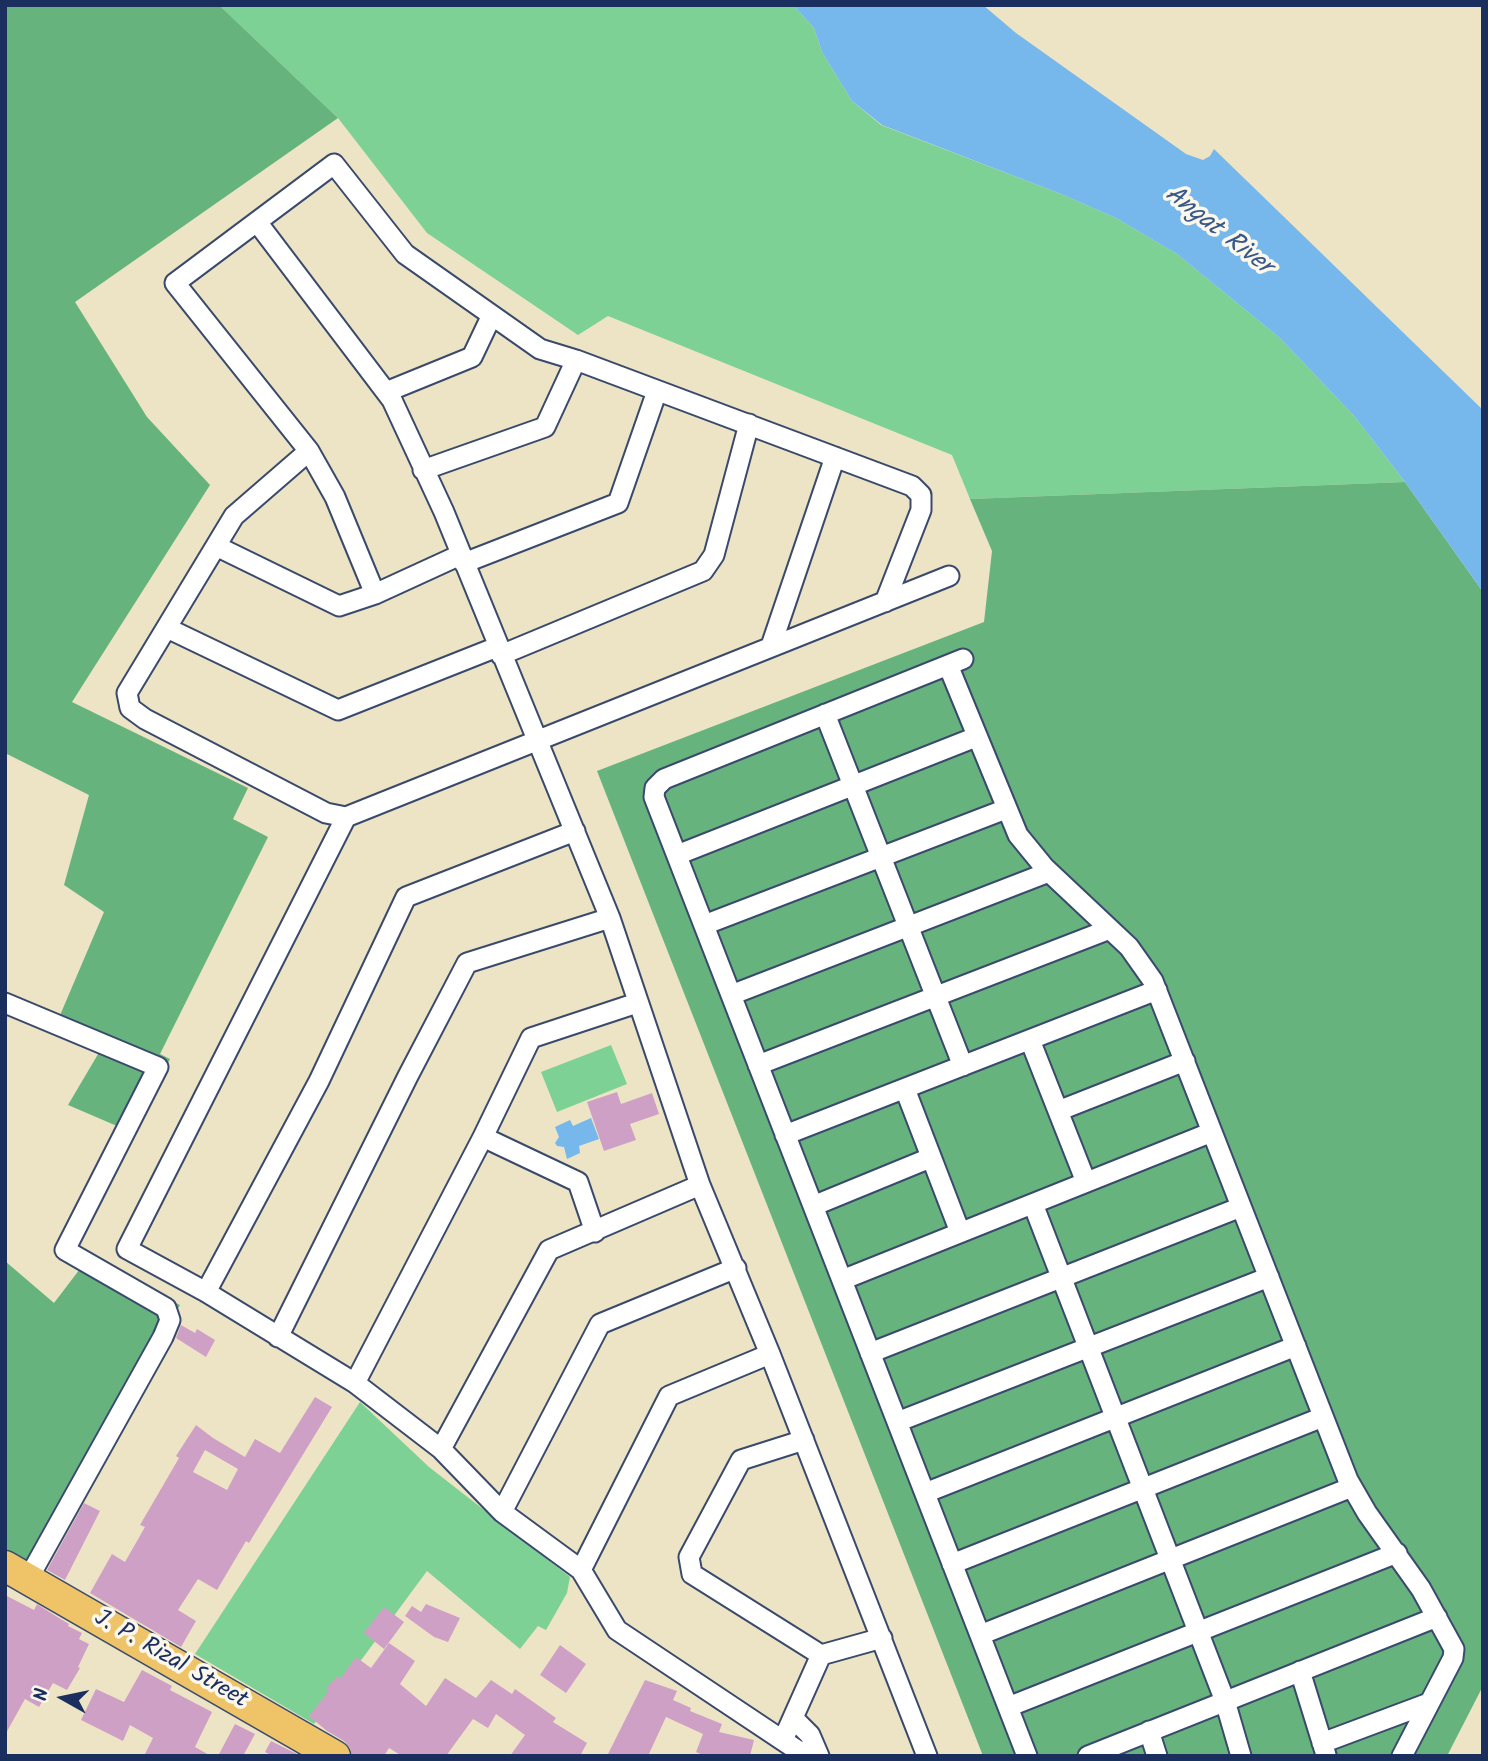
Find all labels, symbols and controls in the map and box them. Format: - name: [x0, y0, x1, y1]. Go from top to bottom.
- water label: Angat River: [1157, 181, 1277, 283]
- street label: J. P. Rizal Street: [88, 1605, 252, 1717]
- north arrow: [28, 1663, 98, 1733]
- text: N: [27, 1686, 58, 1703]

